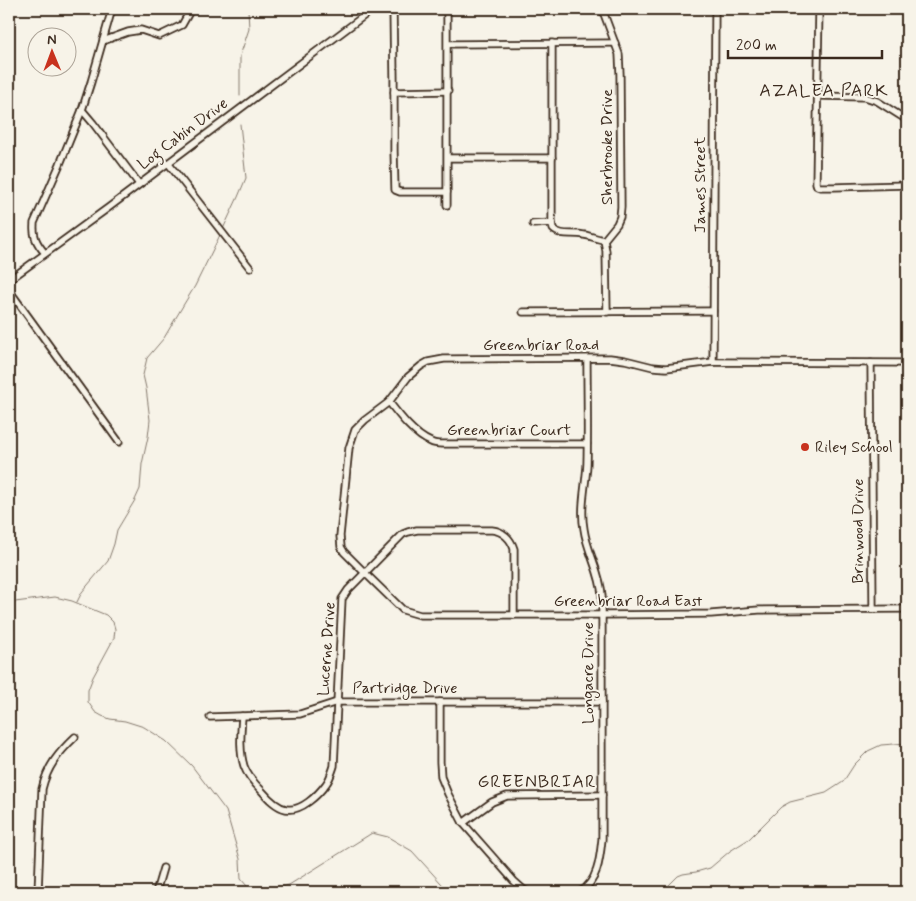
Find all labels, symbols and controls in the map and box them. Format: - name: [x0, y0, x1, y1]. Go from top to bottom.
- north arrow: [28, 28, 78, 78]
- scale bar: [728, 28, 882, 60]
- text: N: [47, 31, 57, 49]
- text: 200 m: [736, 36, 777, 56]
- district label: AZALEA PARK: [759, 79, 889, 103]
- street label: Sherbrooke Drive: [597, 89, 618, 205]
- street label: Log Cabin Drive: [134, 93, 233, 176]
- street label: James Street: [690, 136, 711, 233]
- street label: Greenbriar Road: [483, 335, 599, 356]
- street label: Greenbriar Court: [447, 420, 571, 441]
- place label: Riley School: [815, 437, 893, 458]
- marker: Riley School: [799, 441, 811, 453]
- street label: Brinwood Drive: [848, 478, 869, 584]
- street label: Greenbriar Road East: [554, 591, 702, 612]
- street label: Lucerne Drive: [313, 601, 341, 697]
- street label: Longacre Drive: [578, 622, 600, 724]
- street label: Partridge Drive: [353, 678, 457, 700]
- district label: GREENBRIAR: [477, 770, 597, 794]

